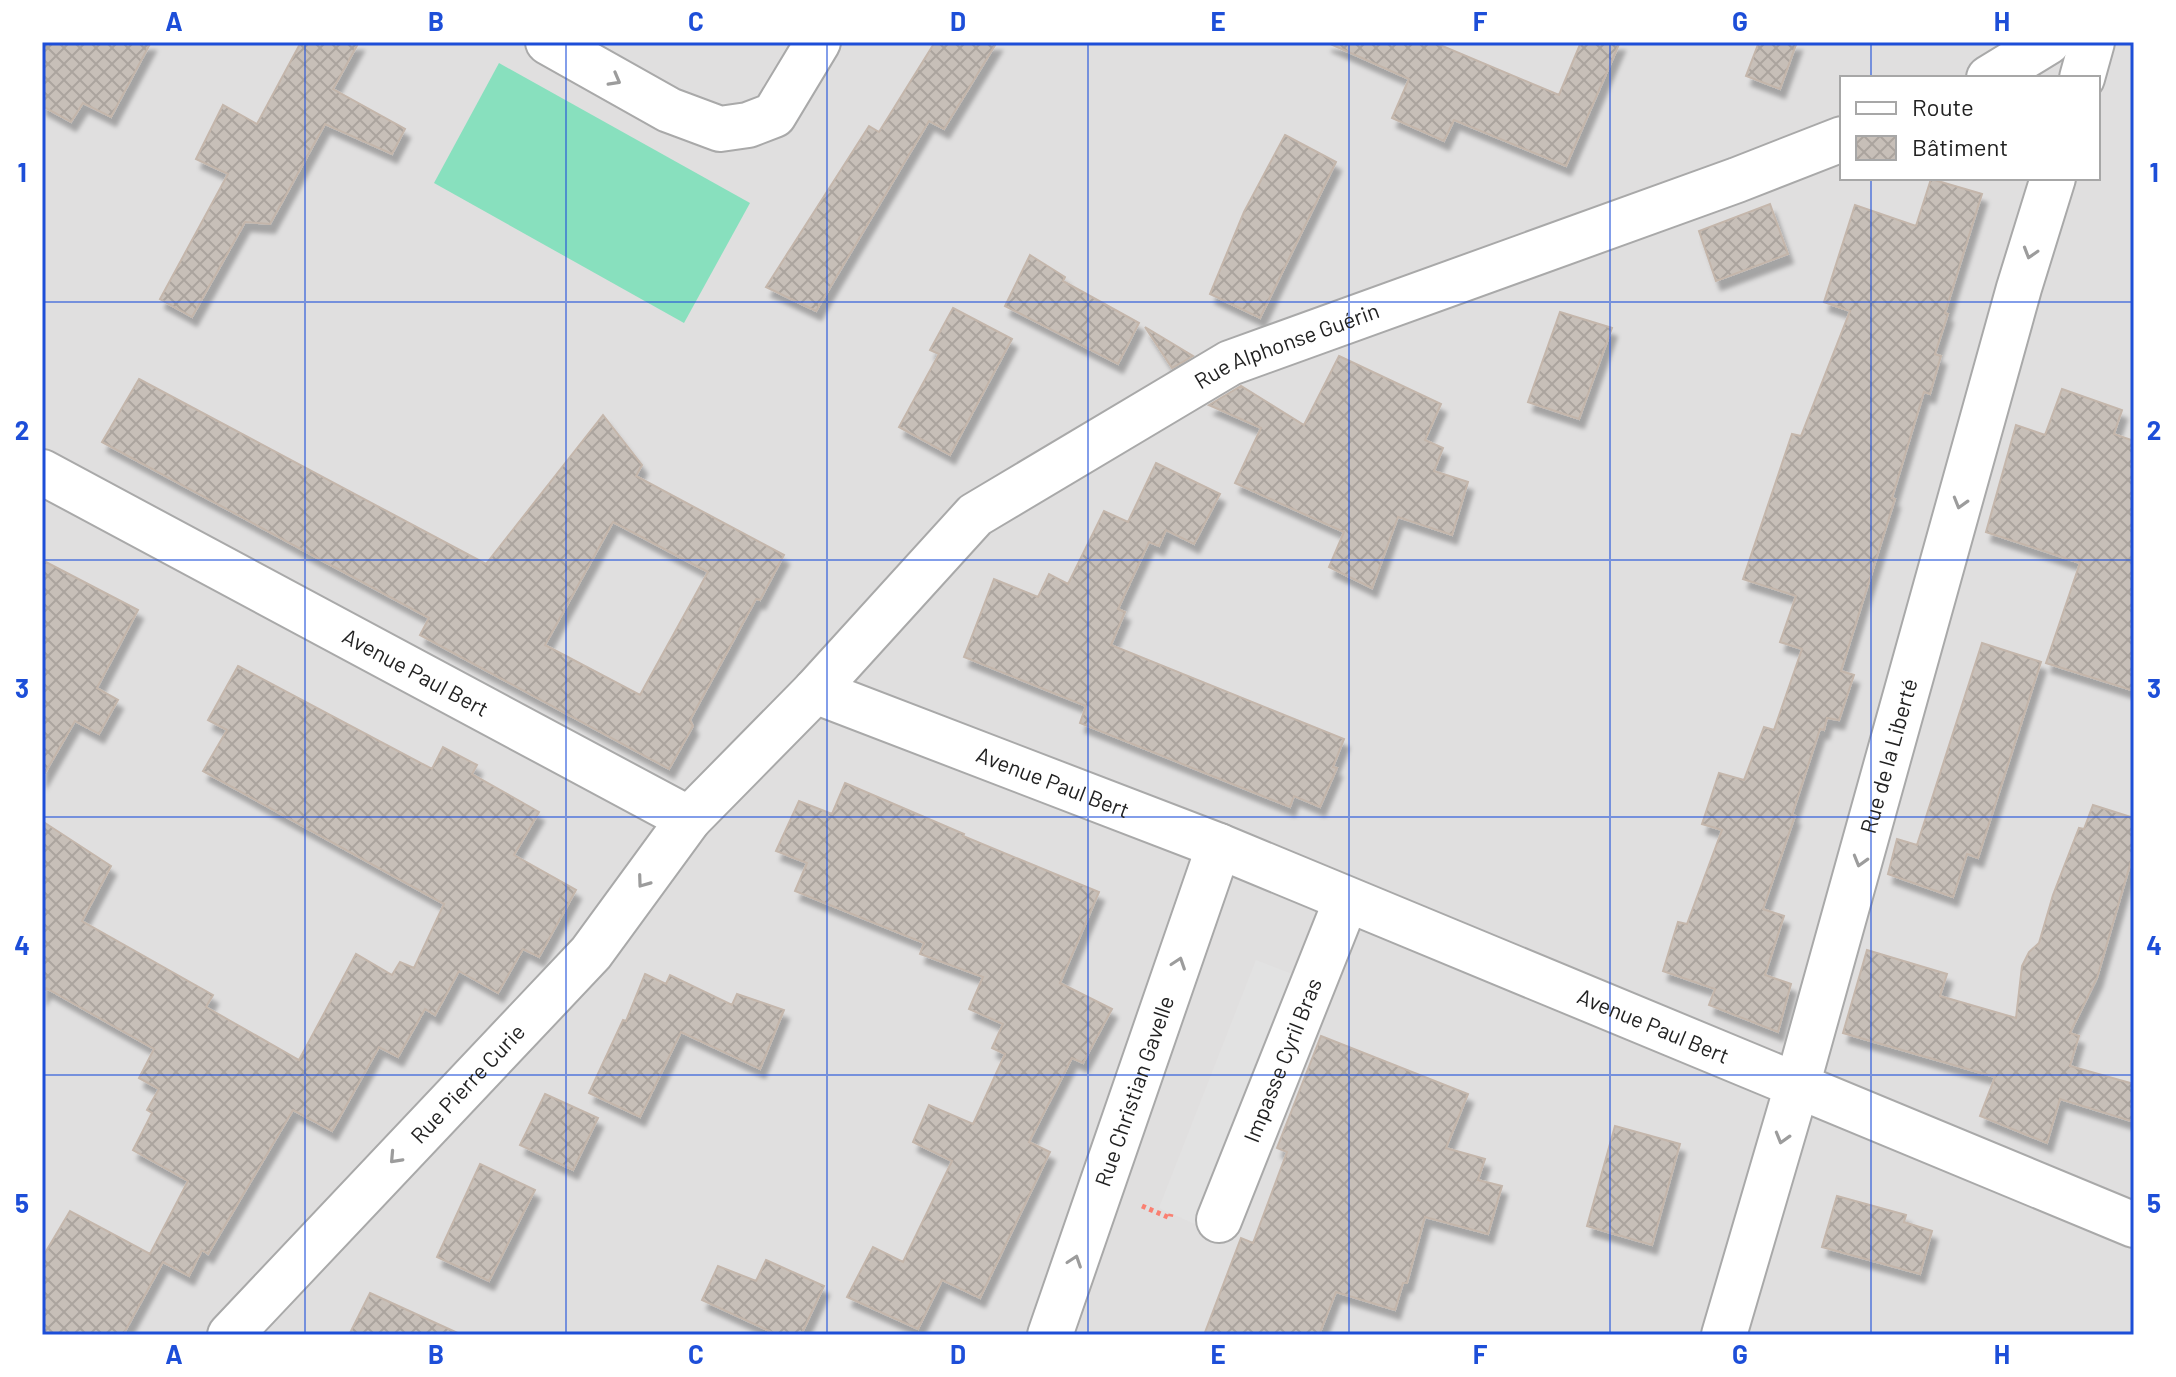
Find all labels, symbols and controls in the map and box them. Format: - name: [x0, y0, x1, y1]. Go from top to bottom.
- text: A: [165, 5, 183, 36]
- text: B: [428, 5, 444, 36]
- text: C: [688, 5, 704, 36]
- text: D: [950, 5, 966, 36]
- text: E: [1210, 5, 1226, 36]
- text: F: [1473, 5, 1488, 36]
- text: G: [1732, 5, 1748, 36]
- text: H: [1994, 5, 2010, 36]
- one-way arrow: [607, 70, 621, 86]
- legend: [1840, 76, 2100, 180]
- text: Route: [1912, 92, 1974, 121]
- text: Bâtiment: [1912, 132, 2008, 161]
- text: 1: [17, 156, 27, 187]
- text: 1: [2149, 156, 2159, 187]
- one-way arrow: [2023, 245, 2039, 259]
- street label: Rue Alphonse Guérin: [1189, 296, 1382, 393]
- text: 2: [15, 414, 29, 445]
- text: 2: [2147, 414, 2161, 445]
- one-way arrow: [1952, 495, 1969, 509]
- street label: Avenue Paul Bert: [339, 622, 494, 721]
- text: 3: [15, 672, 29, 703]
- text: 3: [2147, 672, 2161, 703]
- street label: Rue de la Liberté: [1854, 675, 1922, 836]
- street label: Avenue Paul Bert: [973, 740, 1133, 822]
- one-way arrow: [1853, 854, 1869, 868]
- one-way arrow: [639, 873, 653, 887]
- text: 4: [14, 929, 30, 960]
- text: 4: [2146, 929, 2162, 960]
- one-way arrow: [1169, 957, 1185, 971]
- street label: Impasse Cyril Bras: [1237, 974, 1326, 1146]
- street label: Avenue Paul Bert: [1574, 982, 1733, 1068]
- street label: Rue Christian Gavelle: [1088, 992, 1178, 1190]
- street label: Rue Pierre Curie: [404, 1018, 529, 1148]
- one-way arrow: [1775, 1131, 1791, 1145]
- one-way arrow: [390, 1149, 405, 1163]
- text: 5: [15, 1187, 29, 1218]
- text: 5: [2147, 1187, 2161, 1218]
- one-way arrow: [1066, 1255, 1082, 1269]
- text: A: [165, 1338, 183, 1369]
- text: B: [428, 1338, 444, 1369]
- text: C: [688, 1338, 704, 1369]
- text: D: [950, 1338, 966, 1369]
- text: E: [1210, 1338, 1226, 1369]
- text: F: [1473, 1338, 1488, 1369]
- text: G: [1732, 1338, 1748, 1369]
- text: H: [1994, 1338, 2010, 1369]

